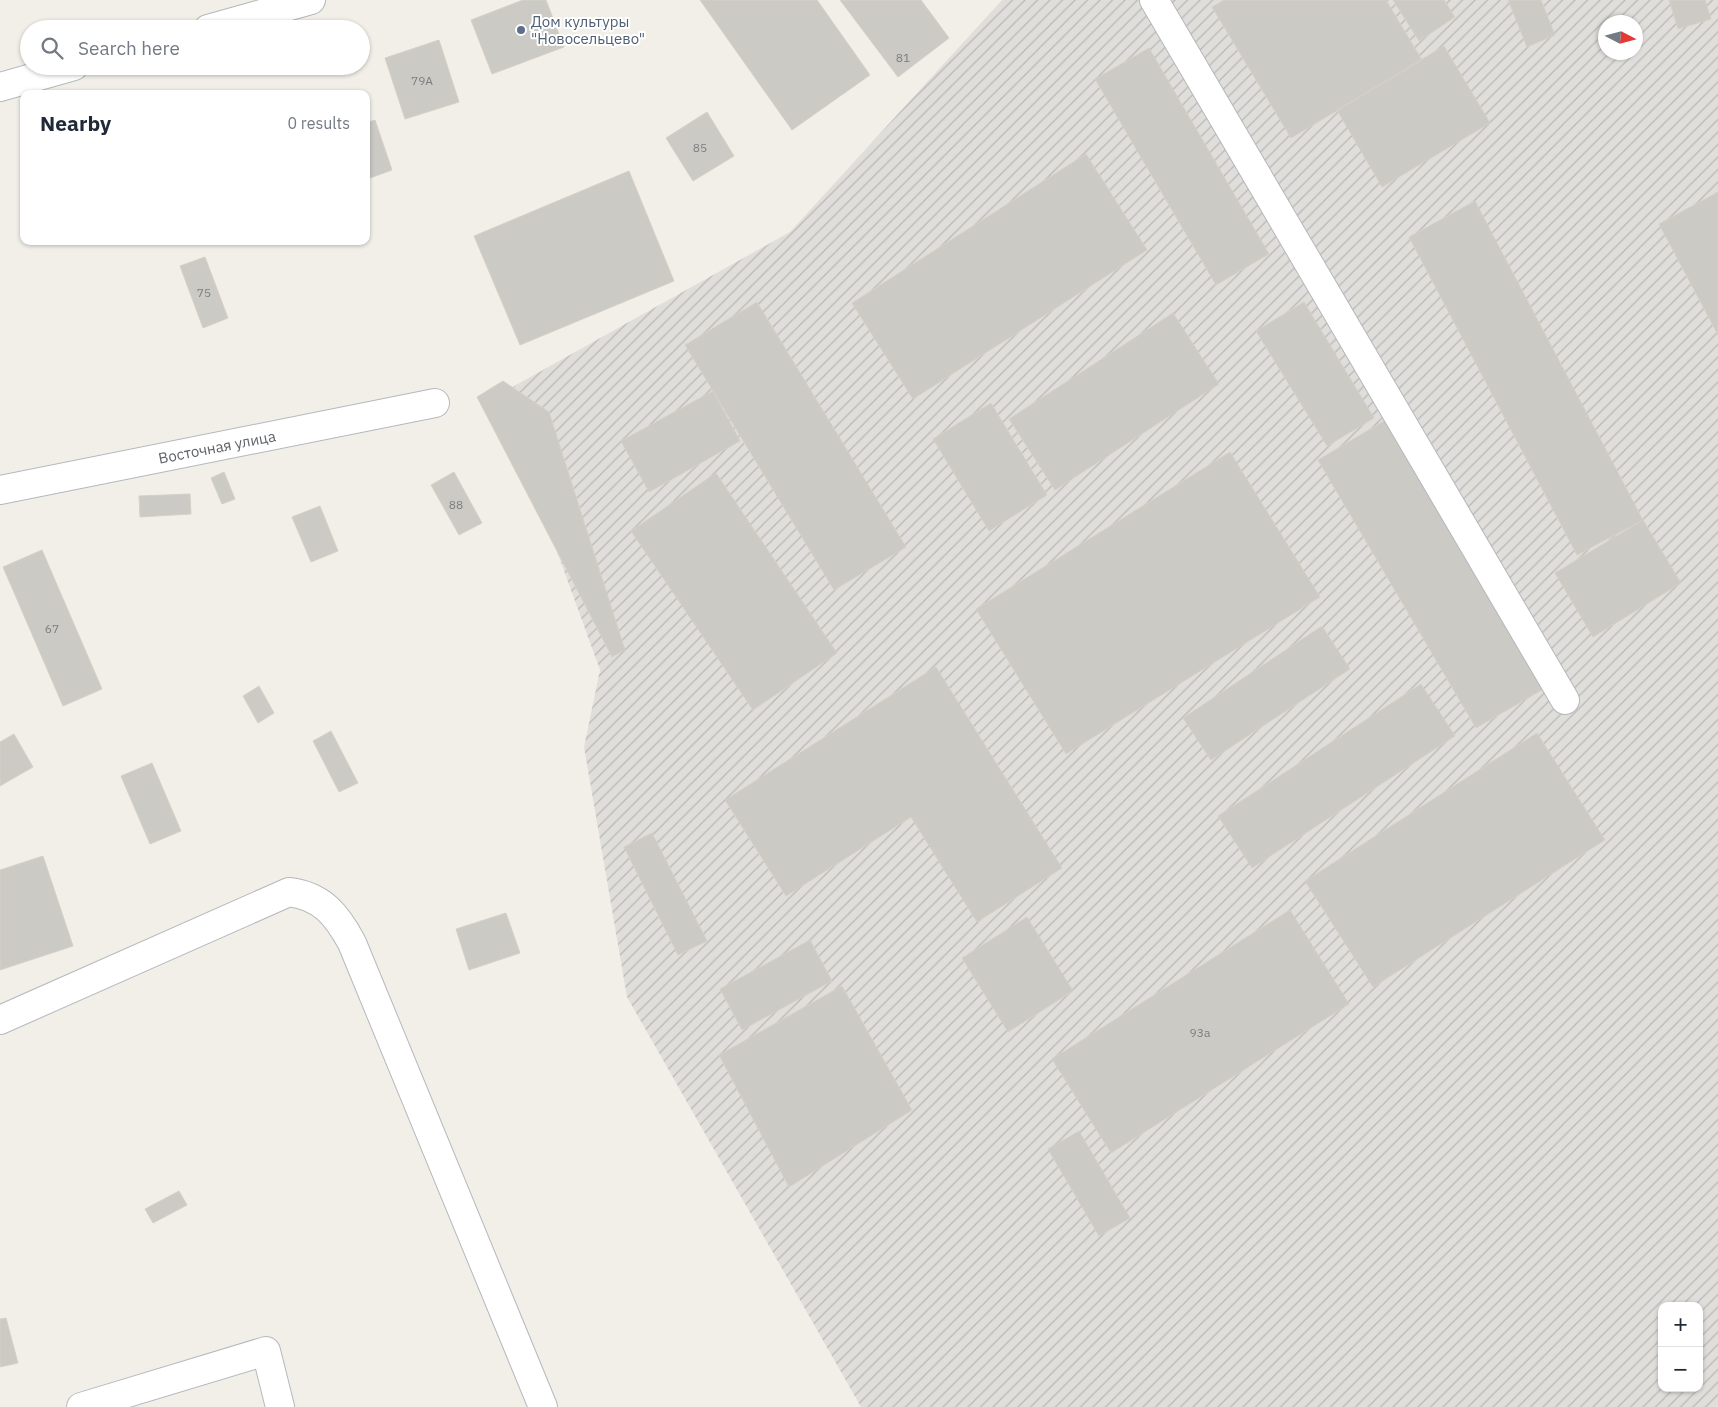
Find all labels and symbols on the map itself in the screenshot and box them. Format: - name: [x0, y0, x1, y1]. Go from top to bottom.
- place label: Дом культуры "Новосельцево": [531, 12, 645, 48]
- north arrow: [1598, 15, 1643, 60]
- marker: Дом культуры "Новосельцево": [515, 24, 527, 36]
- house number: 81: [896, 50, 910, 65]
- house number: 79А: [411, 73, 433, 88]
- house number: 85: [693, 140, 707, 155]
- house number: 75: [197, 285, 211, 300]
- street label: Восточная улица: [157, 426, 277, 468]
- house number: 88: [449, 497, 463, 512]
- house number: 67: [45, 621, 59, 636]
- house number: 93а: [1190, 1025, 1211, 1040]

